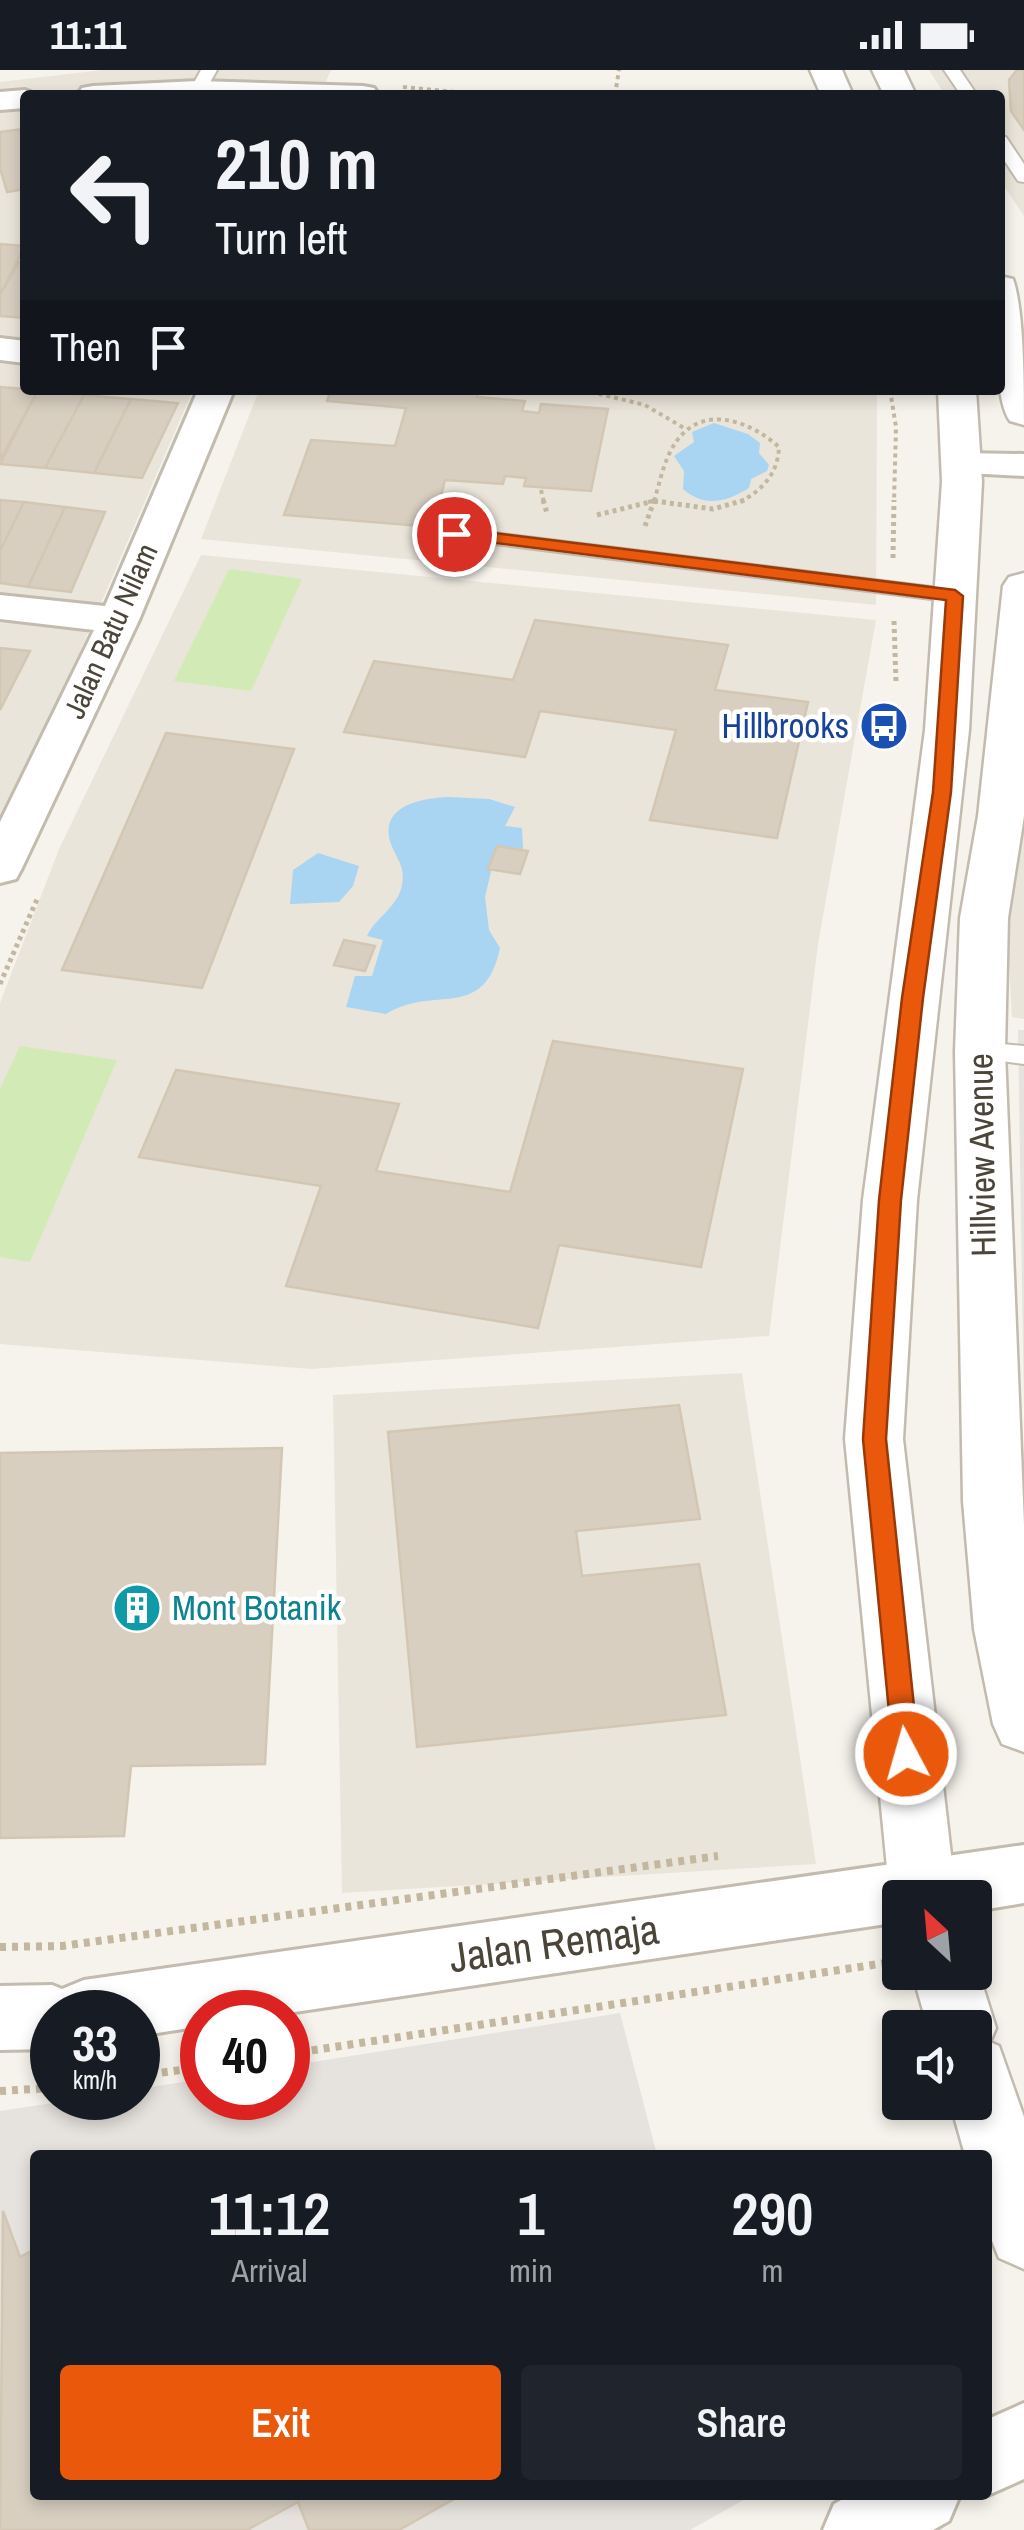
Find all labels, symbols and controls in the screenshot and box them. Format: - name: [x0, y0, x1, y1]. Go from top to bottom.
- text: 11:11: [50, 10, 126, 61]
- text: 210 m: [215, 117, 378, 211]
- icon: left: [50, 130, 180, 260]
- text: Turn left: [215, 207, 347, 268]
- icon: arrive: [141, 320, 196, 375]
- text: Then: [50, 322, 121, 373]
- pin: [412, 492, 497, 577]
- icon: arrive: [427, 507, 482, 562]
- street label: Jalan Batu Nilam: [54, 537, 166, 724]
- bus stop icon: Hillbrooks: [858, 700, 910, 752]
- place label: Hillbrooks: [721, 702, 849, 749]
- street label: Hillview Avenue: [956, 1053, 1007, 1257]
- building icon: Mont Botanik: [111, 1582, 163, 1634]
- place label: Mont Botanik: [172, 1584, 342, 1631]
- position arrow: [854, 1702, 958, 1806]
- north arrow: [882, 1880, 992, 1990]
- map controls: [882, 1880, 992, 2120]
- street label: Jalan Remaja: [446, 1901, 662, 1985]
- speed limit sign: 40: [180, 1990, 310, 2120]
- text: 33: [72, 2009, 118, 2077]
- button: sound: [882, 2010, 992, 2120]
- text: km/h: [73, 2063, 117, 2097]
- text: 11:12: [209, 2173, 330, 2254]
- text: 1: [517, 2173, 545, 2254]
- text: 290: [731, 2173, 813, 2254]
- text: Arrival: [232, 2249, 307, 2292]
- text: min: [509, 2249, 553, 2292]
- text: m: [761, 2249, 783, 2292]
- button: Exit: [60, 2365, 501, 2480]
- button: Share: [521, 2365, 962, 2480]

